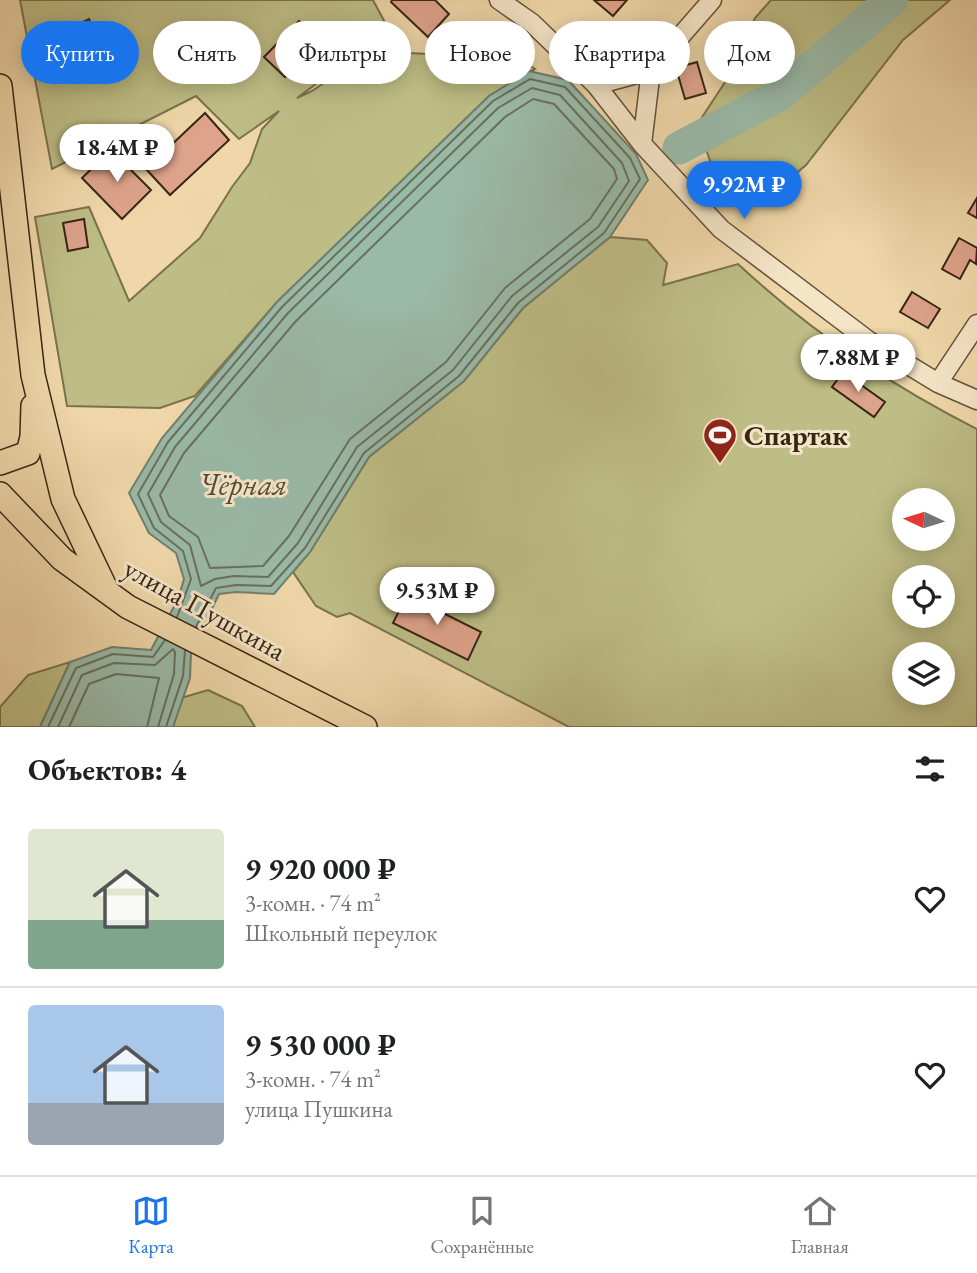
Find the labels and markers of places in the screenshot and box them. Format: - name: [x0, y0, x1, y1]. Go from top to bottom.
- pin: 18.4M ₽: [52, 124, 182, 184]
- pin: 9.92M ₽: [679, 162, 809, 221]
- pin: 7.88M ₽: [793, 334, 923, 394]
- sports icon: Спартак: [701, 416, 739, 465]
- place label: Спартак: [744, 417, 848, 453]
- pin: 9.53M ₽: [372, 568, 502, 627]

